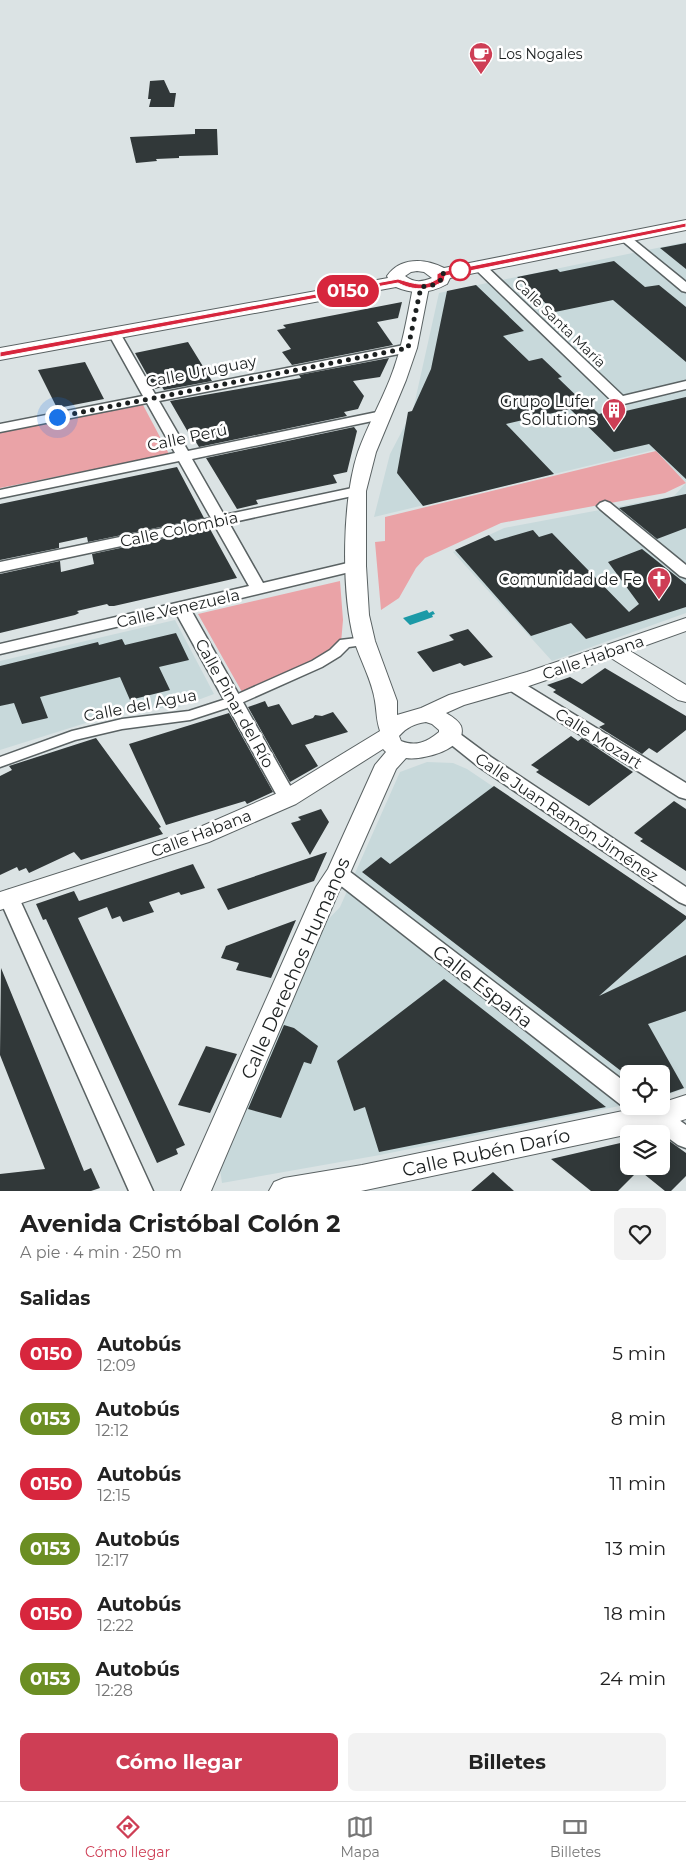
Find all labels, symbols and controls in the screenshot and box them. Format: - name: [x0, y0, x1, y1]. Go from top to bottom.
- cafe icon: Los Nogales: [468, 41, 494, 75]
- place label: Los Nogales: [498, 45, 583, 63]
- unlabelled marker: [449, 259, 471, 281]
- line badge: 0150: [313, 275, 383, 307]
- street label: Calle Santa María: [510, 275, 610, 371]
- text: 0150: [327, 280, 369, 302]
- street label: Calle Uruguay: [144, 351, 258, 392]
- place label: Grupo Lufer Solutions: [500, 392, 596, 429]
- building icon: Grupo Lufer Solutions: [601, 397, 627, 431]
- your location: [45, 405, 70, 430]
- street label: Calle Perú: [145, 420, 229, 455]
- street label: Calle Colombia: [118, 508, 240, 551]
- church icon: Comunidad de Fe: [646, 566, 672, 600]
- place label: Comunidad de Fe: [499, 570, 642, 589]
- street label: Calle Venezuela: [115, 585, 242, 632]
- street label: Calle Habana: [540, 631, 646, 684]
- street label: Calle Pinar del Río: [191, 635, 278, 771]
- street label: Calle del Agua: [82, 685, 198, 726]
- street label: Calle Mozart: [552, 704, 646, 773]
- street label: Calle Juan Ramón Jiménez: [472, 749, 662, 886]
- street label: Calle Habana: [148, 806, 254, 861]
- street label: Calle Derechos Humanos: [236, 854, 355, 1083]
- street label: Calle España: [428, 940, 538, 1033]
- map controls: [620, 1065, 670, 1175]
- button: locate: [620, 1065, 670, 1115]
- street label: Calle Rubén Darío: [400, 1123, 572, 1182]
- button: layers: [620, 1125, 670, 1175]
- button: heart: [614, 1208, 666, 1260]
- text: Avenida Cristóbal Colón 2: [20, 1209, 341, 1238]
- text: A pie · 4 min · 250 m: [20, 1243, 182, 1262]
- text: Salidas: [20, 1287, 90, 1310]
- text: Autobús: [97, 1333, 181, 1356]
- text: 5 min: [612, 1342, 666, 1365]
- text: 0150: [30, 1343, 72, 1365]
- text: 12:09: [97, 1356, 136, 1375]
- text: Autobús: [95, 1398, 180, 1421]
- text: 8 min: [611, 1407, 666, 1430]
- text: 0153: [30, 1408, 70, 1430]
- text: 12:12: [95, 1421, 129, 1440]
- text: Autobús: [97, 1463, 181, 1486]
- text: 11 min: [609, 1472, 666, 1495]
- text: 0150: [30, 1473, 72, 1495]
- text: 12:15: [97, 1486, 130, 1505]
- text: Autobús: [95, 1528, 180, 1551]
- text: 13 min: [605, 1537, 666, 1560]
- text: 0153: [30, 1538, 70, 1560]
- text: 12:17: [95, 1551, 129, 1570]
- text: Autobús: [97, 1593, 181, 1616]
- text: 18 min: [604, 1602, 666, 1625]
- text: 0150: [30, 1603, 72, 1625]
- text: 12:22: [97, 1616, 134, 1635]
- text: Autobús: [95, 1658, 180, 1681]
- text: 24 min: [600, 1667, 666, 1690]
- text: 0153: [30, 1668, 70, 1690]
- text: 12:28: [95, 1681, 133, 1700]
- button: Cómo llegar: [20, 1733, 338, 1791]
- button: Billetes: [348, 1733, 666, 1791]
- tab: Cómo llegar: [85, 1813, 170, 1861]
- tab: Mapa: [340, 1813, 380, 1861]
- tab: Billetes: [550, 1813, 601, 1861]

